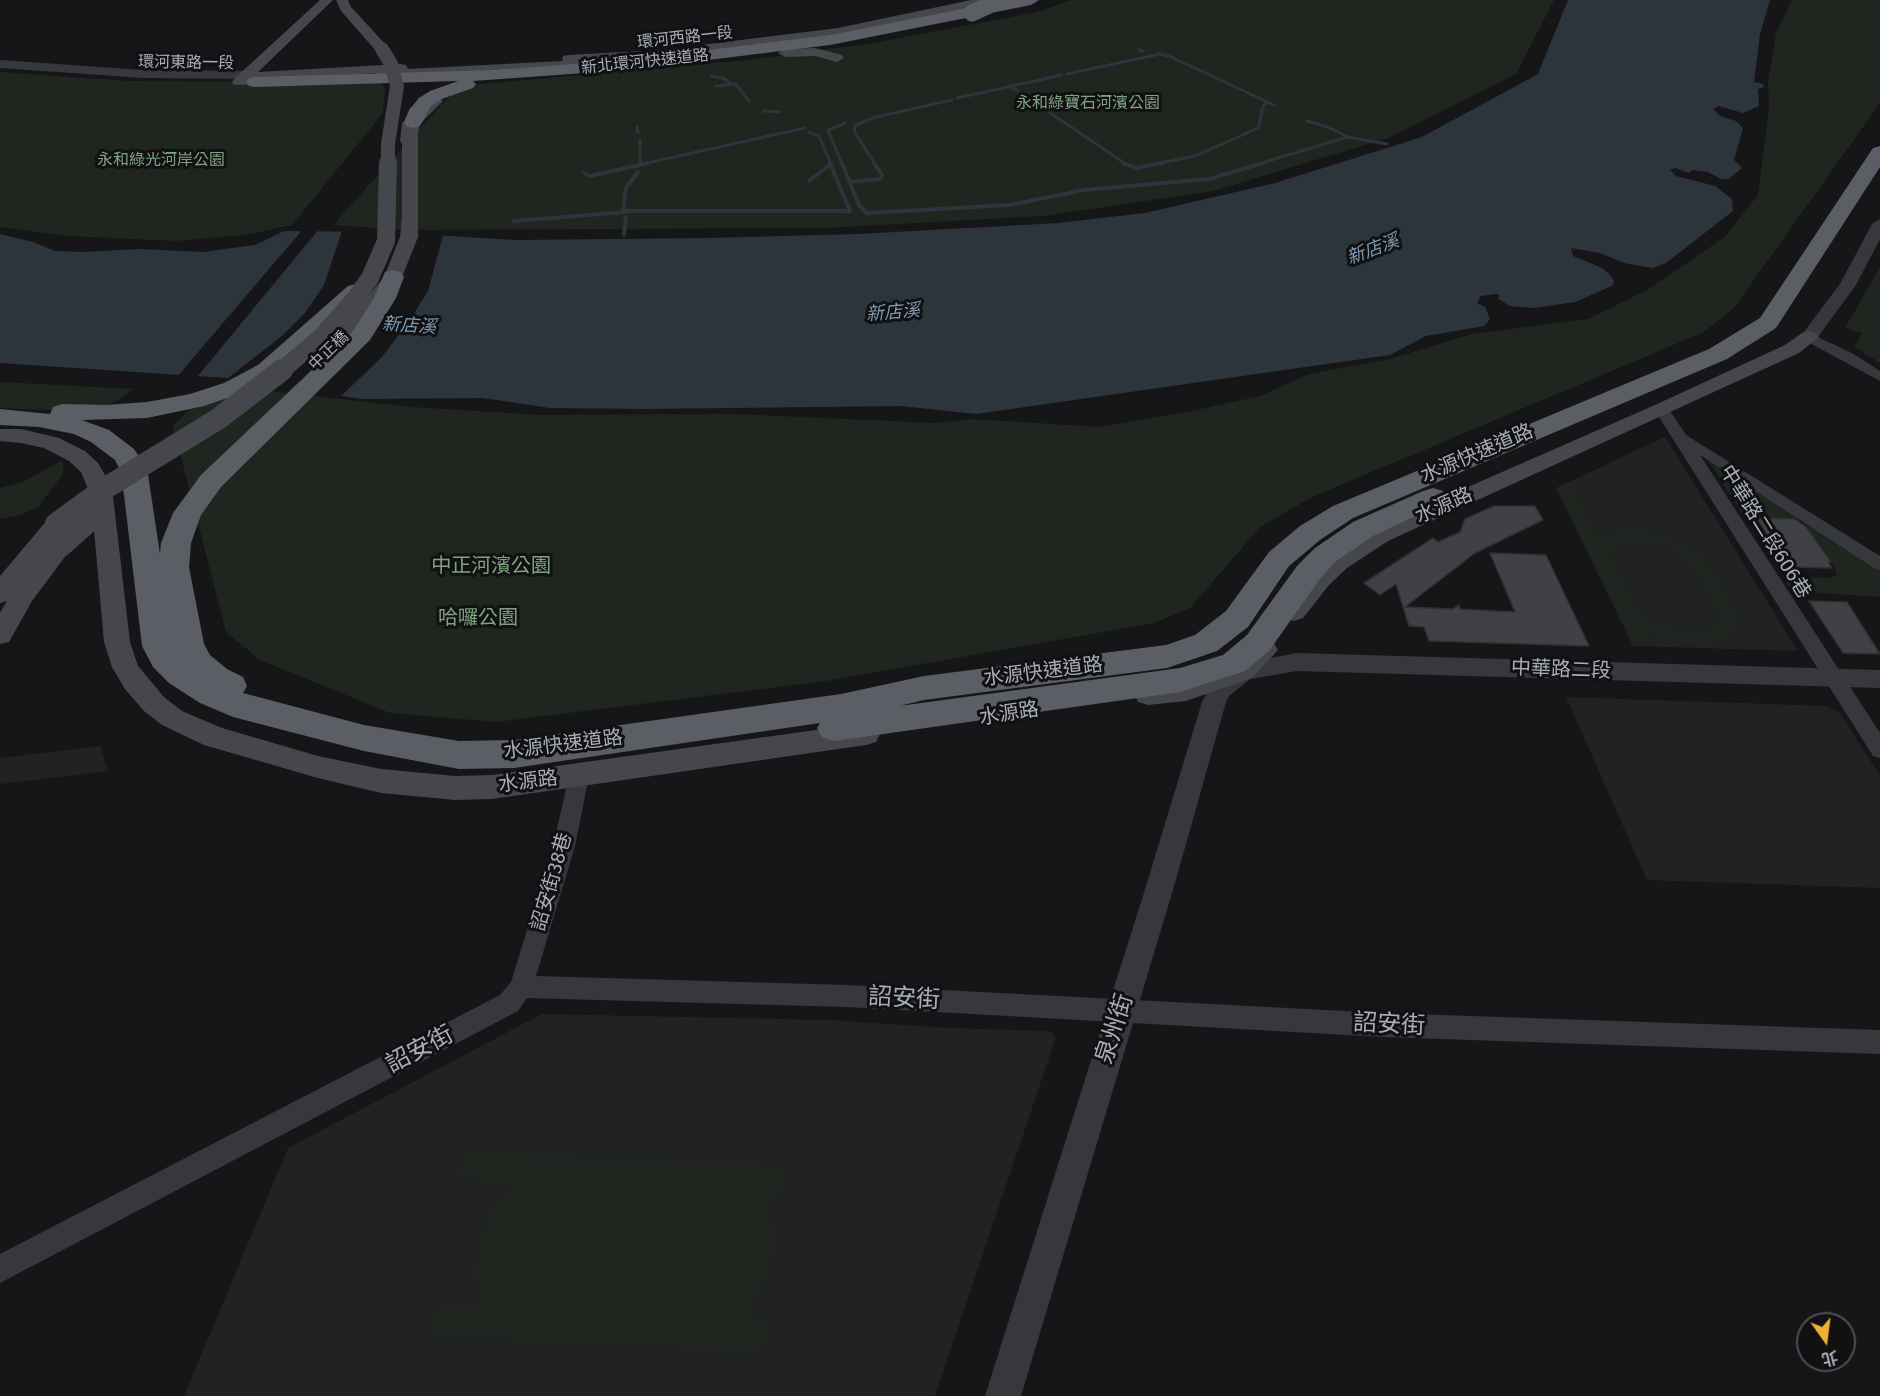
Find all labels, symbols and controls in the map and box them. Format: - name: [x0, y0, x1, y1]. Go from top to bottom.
- street label: 環河西路一段: [636, 23, 734, 53]
- street label: 新北環河快速道路: [580, 46, 710, 78]
- street label: 環河東路一段: [138, 53, 234, 73]
- park label: 永和綠寶石河濱公園: [1016, 94, 1160, 114]
- park label: 永和綠光河岸公園: [97, 151, 225, 171]
- water label: 新店溪: [1344, 230, 1402, 270]
- water label: 新店溪: [865, 300, 921, 326]
- water label: 新店溪: [381, 313, 437, 339]
- street label: 中正橋: [305, 327, 353, 375]
- street label: 水源快速道路: [1417, 420, 1537, 488]
- street label: 中華路二段606巷: [1714, 461, 1816, 603]
- street label: 水源路: [1412, 483, 1476, 529]
- park label: 中正河濱公園: [431, 554, 551, 578]
- park label: 哈囉公園: [438, 606, 518, 630]
- street label: 水源快速道路: [982, 653, 1104, 691]
- street label: 中華路二段: [1511, 656, 1611, 684]
- street label: 水源路: [977, 697, 1041, 731]
- street label: 水源快速道路: [502, 726, 624, 764]
- street label: 水源路: [497, 766, 559, 798]
- street label: 詔安街38巷: [527, 830, 577, 934]
- street label: 詔安街: [867, 983, 941, 1015]
- street label: 泉州街: [1090, 990, 1140, 1068]
- street label: 詔安街: [1352, 1009, 1426, 1041]
- street label: 詔安街: [381, 1020, 459, 1080]
- north arrow: [1796, 1312, 1856, 1372]
- text: 北: [1820, 1347, 1840, 1369]

